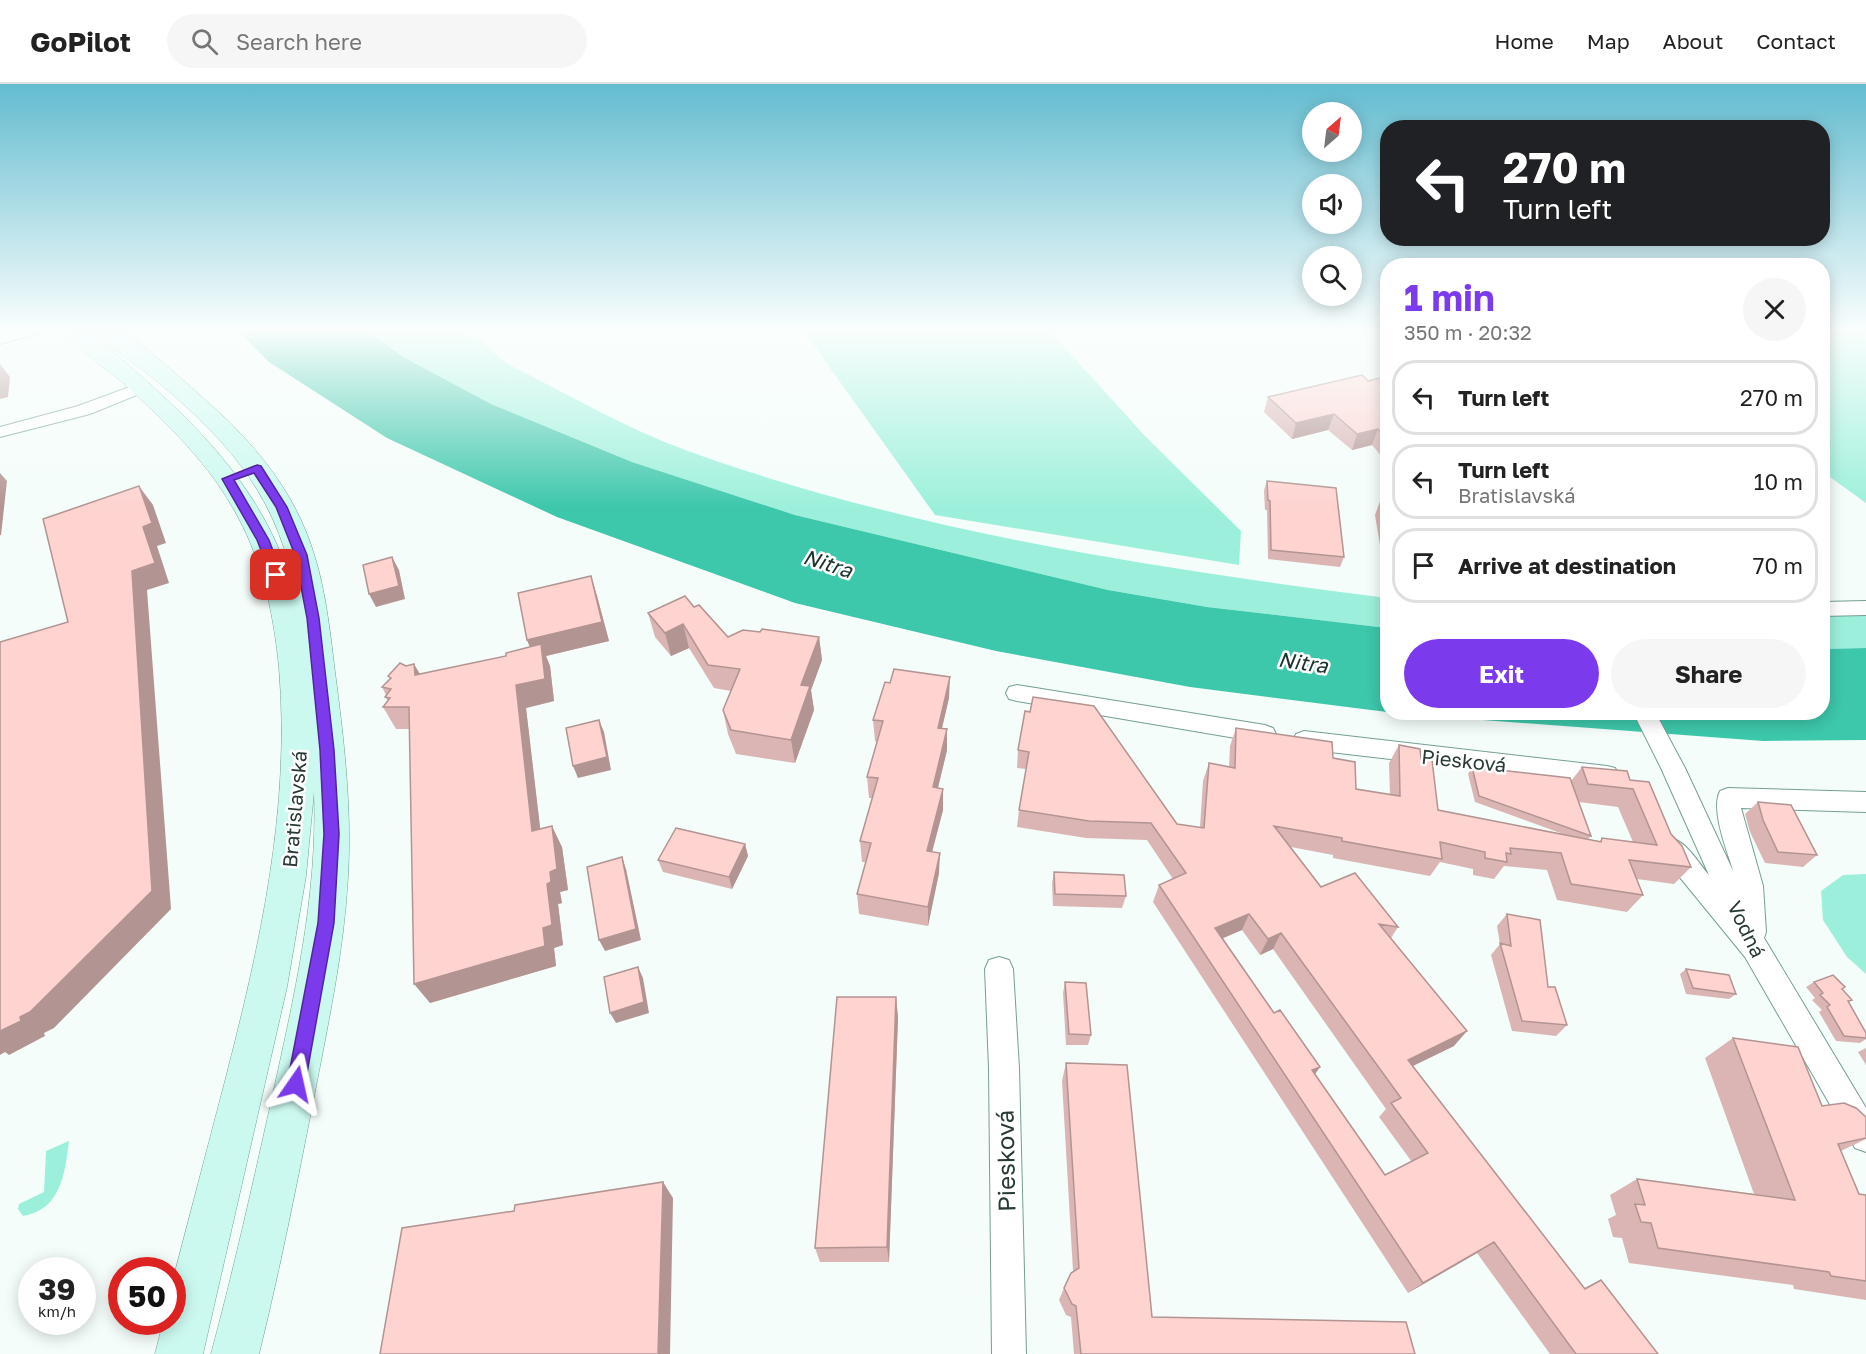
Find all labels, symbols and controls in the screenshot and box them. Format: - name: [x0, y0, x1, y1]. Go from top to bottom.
- search box: [167, 14, 587, 68]
- text: GoPilot: [30, 25, 131, 58]
- icon: search: [188, 25, 221, 58]
- text: Search here: [236, 28, 362, 55]
- text: Home: [1494, 28, 1554, 54]
- text: Map: [1587, 28, 1630, 54]
- text: About: [1663, 28, 1723, 54]
- text: Contact: [1756, 28, 1836, 54]
- north arrow: [1302, 102, 1362, 162]
- map controls: [1302, 102, 1362, 306]
- text: 270 m: [1503, 142, 1626, 192]
- icon: left: [1404, 144, 1482, 222]
- button: sound: [1302, 174, 1362, 234]
- text: Turn left: [1503, 193, 1612, 225]
- button: search: [1302, 246, 1362, 306]
- text: 1 min: [1404, 276, 1495, 319]
- button: close: [1743, 278, 1806, 341]
- text: 350 m · 20:32: [1404, 320, 1532, 344]
- icon: left: [1407, 381, 1440, 414]
- text: Turn left: [1458, 384, 1549, 411]
- text: 270 m: [1740, 384, 1803, 411]
- text: Turn left: [1458, 456, 1549, 483]
- icon: left: [1407, 465, 1440, 498]
- text: 10 m: [1754, 468, 1803, 495]
- text: Bratislavská: [1458, 483, 1576, 507]
- water label: Nitra: [800, 543, 857, 583]
- pin: [250, 549, 301, 600]
- icon: arrive: [1407, 549, 1440, 582]
- text: Arrive at destination: [1458, 552, 1676, 579]
- text: 70 m: [1753, 552, 1803, 579]
- icon: arrive: [259, 558, 292, 591]
- button: Exit: [1404, 639, 1599, 708]
- button: Share: [1611, 639, 1806, 708]
- water label: Nitra: [1277, 646, 1331, 678]
- street label: Piesková: [1420, 744, 1508, 776]
- street label: Bratislavská: [277, 749, 311, 869]
- street label: Vodná: [1723, 897, 1771, 961]
- position arrow: [264, 1052, 328, 1116]
- street label: Piesková: [990, 1110, 1020, 1212]
- speed limit sign: 50: [108, 1257, 186, 1335]
- text: 39: [38, 1271, 76, 1307]
- text: km/h: [38, 1302, 76, 1320]

